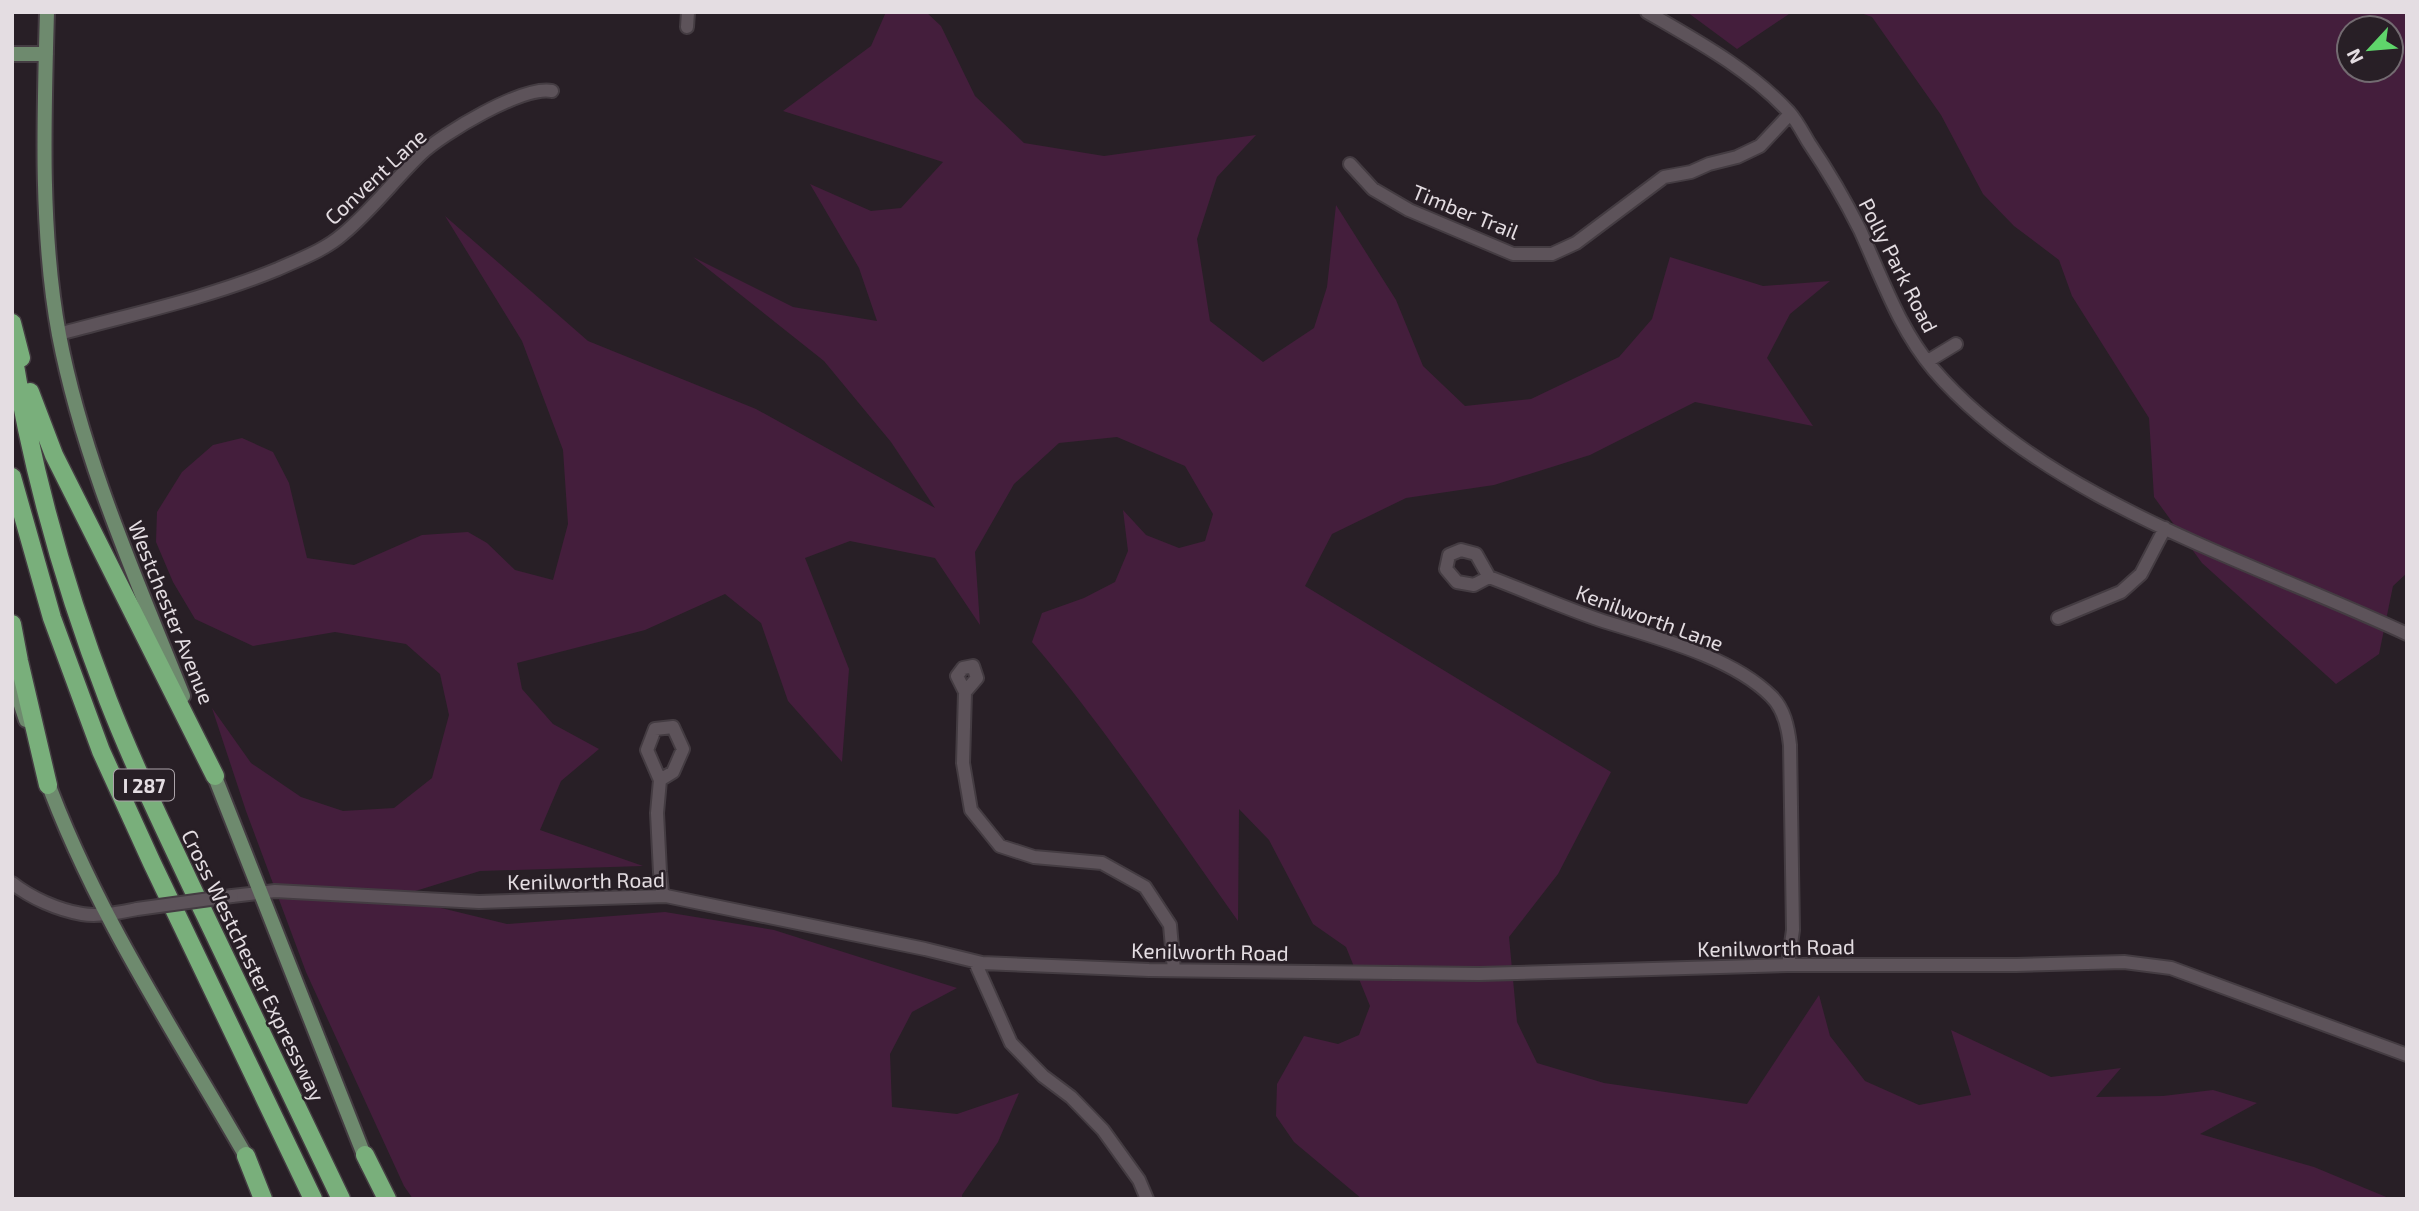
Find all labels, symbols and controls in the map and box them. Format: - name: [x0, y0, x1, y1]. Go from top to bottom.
- north arrow: [2335, 14, 2405, 84]
- text: N: [2341, 45, 2368, 68]
- street label: Convent Lane: [319, 123, 431, 229]
- street label: Timber Trail: [1409, 178, 1524, 244]
- street label: Polly Park Road: [1854, 194, 1944, 336]
- street label: Westchester Avenue: [124, 517, 220, 707]
- street label: Kenilworth Lane: [1573, 579, 1727, 655]
- road number: I 287: [114, 770, 174, 800]
- street label: Cross Westchester Expressway: [177, 825, 331, 1105]
- street label: Kenilworth Road: [507, 866, 665, 894]
- street label: Kenilworth Road: [1697, 933, 1855, 961]
- street label: Kenilworth Road: [1131, 937, 1289, 965]

